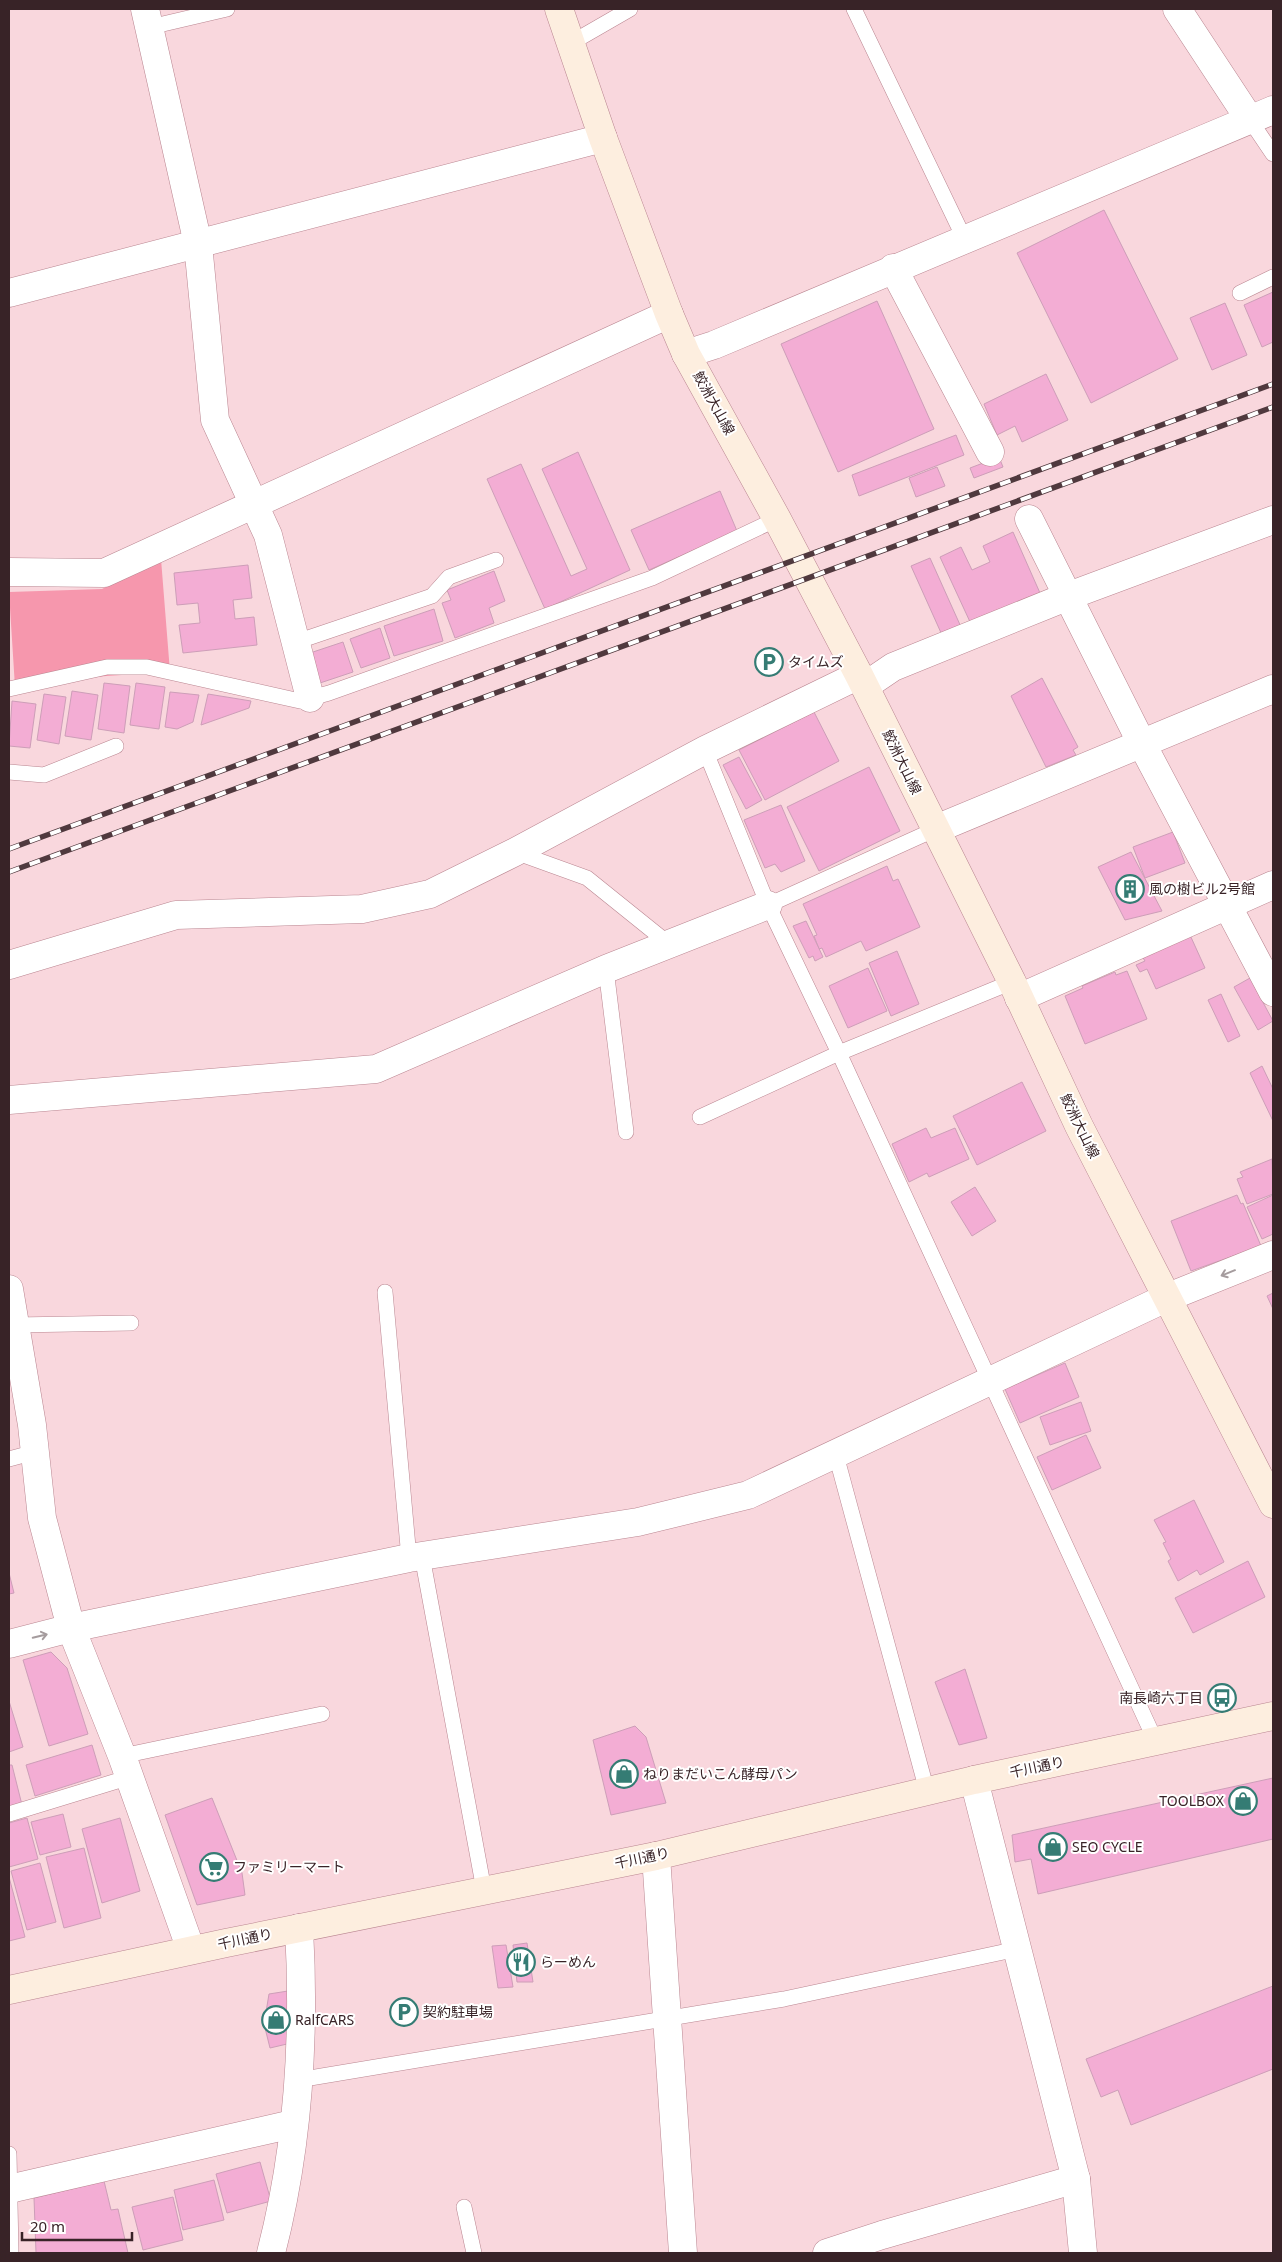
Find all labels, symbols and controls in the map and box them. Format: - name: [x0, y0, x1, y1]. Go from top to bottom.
- street label: 鮫洲大山線: [689, 368, 740, 438]
- parking icon: タイムズ: [754, 647, 784, 677]
- place label: タイムズ: [788, 652, 844, 671]
- street label: 鮫洲大山線: [879, 726, 926, 797]
- building icon: 風の樹ビル2号館: [1115, 874, 1145, 904]
- place label: 風の樹ビル2号館: [1149, 879, 1255, 898]
- street label: 鮫洲大山線: [1057, 1090, 1104, 1161]
- one-way arrow: [1221, 1269, 1236, 1278]
- one-way arrow: [32, 1631, 48, 1640]
- bus stop icon: 南長崎六丁目: [1207, 1683, 1237, 1713]
- place label: 南長崎六丁目: [1119, 1688, 1203, 1707]
- street label: 千川通り: [1008, 1751, 1066, 1782]
- shop icon: ねりまだいこん酵母パン: [609, 1759, 639, 1789]
- place label: ねりまだいこん酵母パン: [643, 1764, 798, 1783]
- shop icon: TOOLBOX: [1228, 1786, 1258, 1816]
- place label: TOOLBOX: [1159, 1791, 1225, 1810]
- shop icon: SEO CYCLE: [1038, 1832, 1068, 1862]
- place label: SEO CYCLE: [1072, 1837, 1143, 1856]
- street label: 千川通り: [613, 1842, 671, 1873]
- supermarket icon: ファミリーマート: [199, 1852, 229, 1882]
- place label: ファミリーマート: [233, 1857, 345, 1876]
- street label: 千川通り: [216, 1923, 274, 1954]
- restaurant icon: らーめん: [506, 1947, 536, 1977]
- place label: らーめん: [540, 1952, 596, 1971]
- parking icon: 契約駐車場: [389, 1997, 419, 2027]
- place label: 契約駐車場: [423, 2002, 493, 2021]
- shop icon: RalfCARS: [261, 2005, 291, 2035]
- place label: RalfCARS: [295, 2010, 354, 2029]
- scale bar: [22, 2210, 132, 2242]
- text: 20 m: [30, 2216, 65, 2236]

